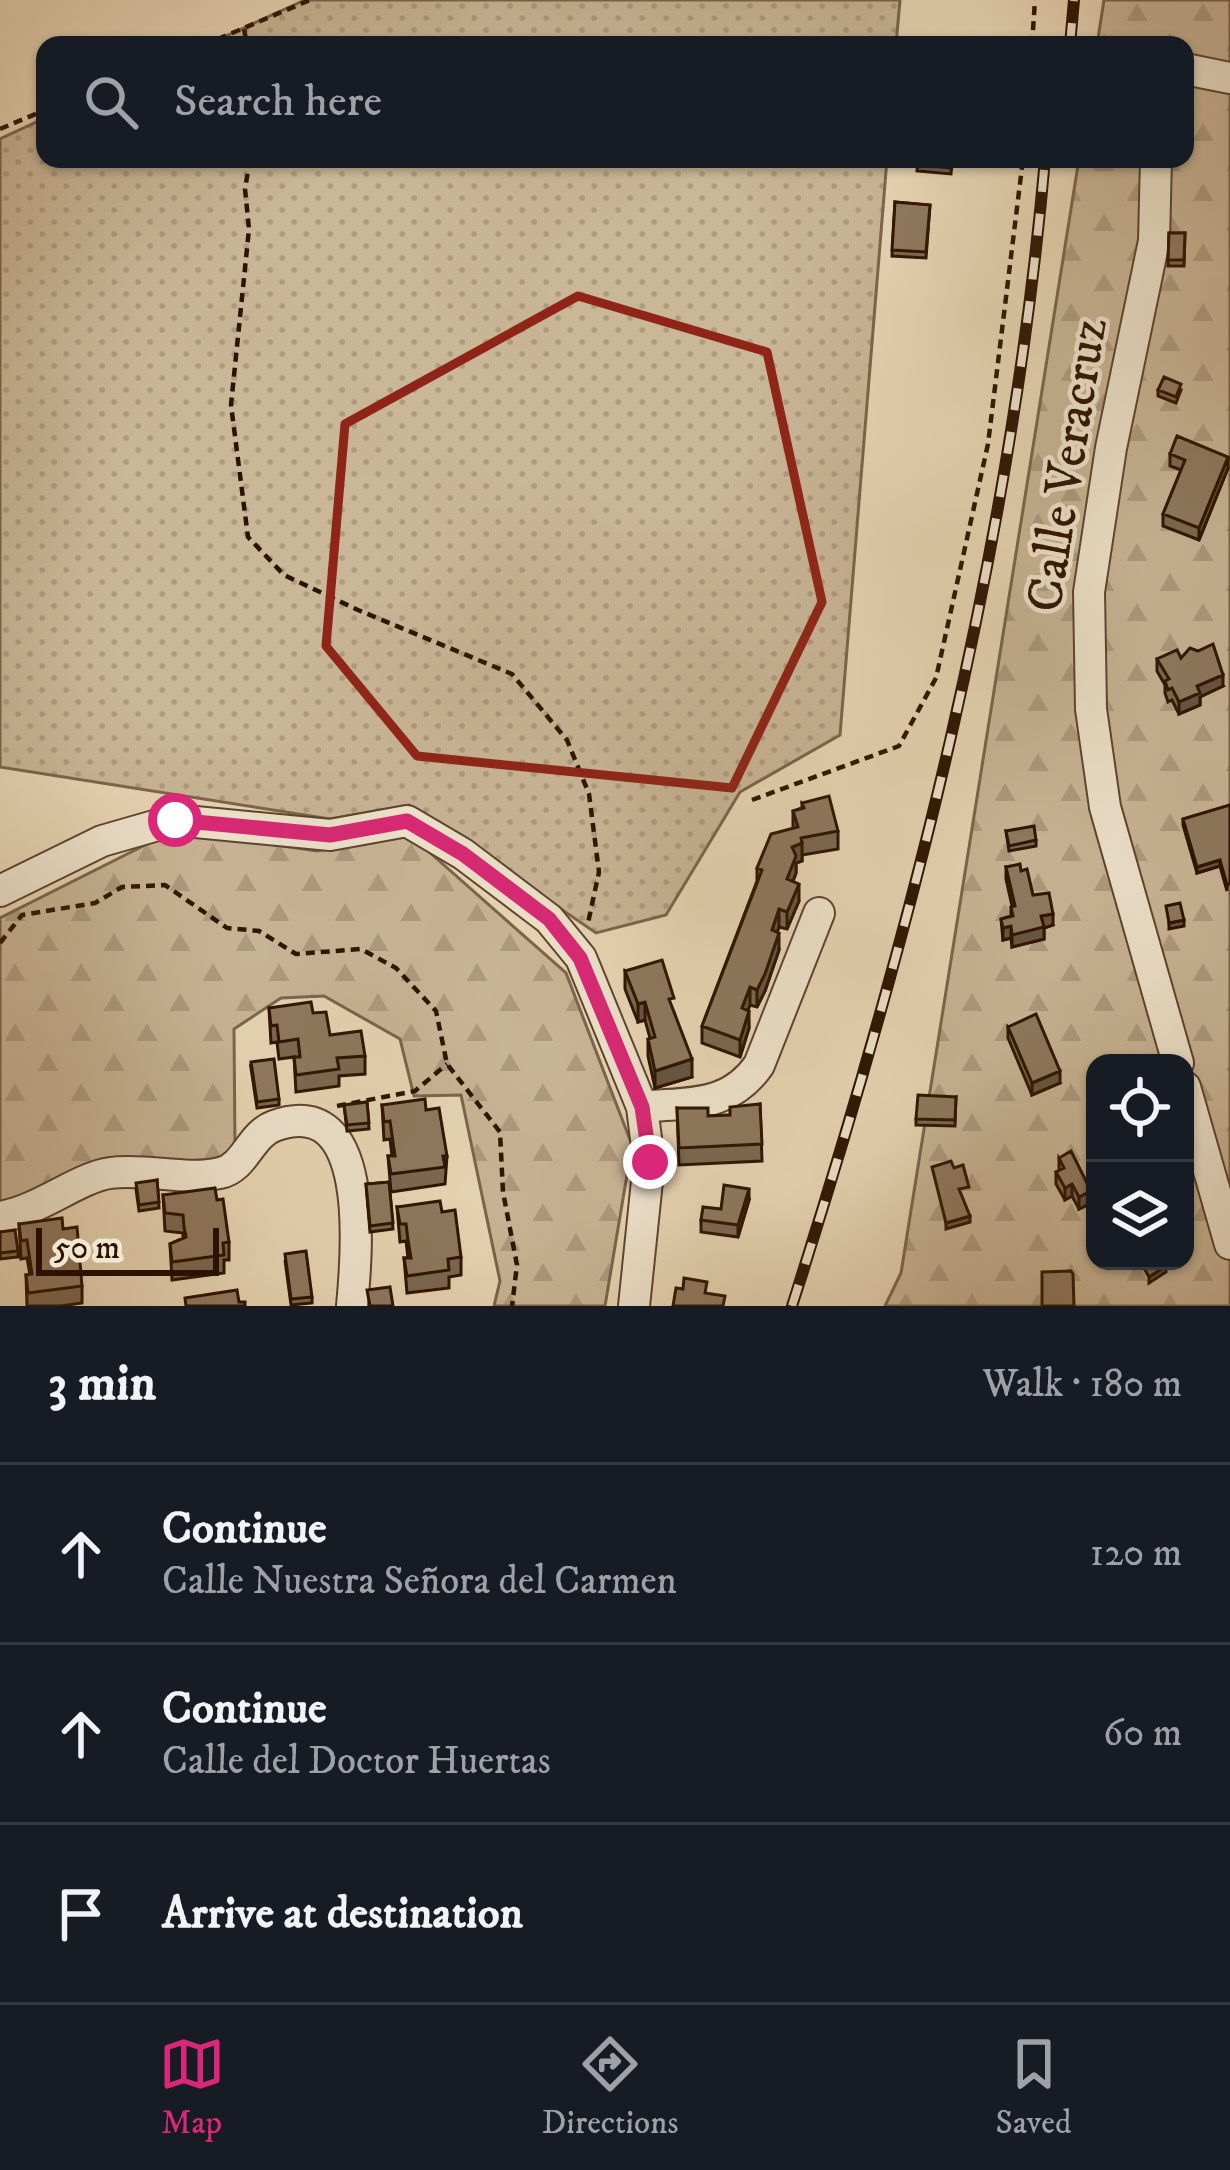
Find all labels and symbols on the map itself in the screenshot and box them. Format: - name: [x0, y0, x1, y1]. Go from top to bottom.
- street label: Calle Veracruz: [1013, 313, 1123, 617]
- route start: [148, 793, 202, 847]
- route end: [623, 1135, 677, 1189]
- scale bar: [36, 1222, 219, 1275]

